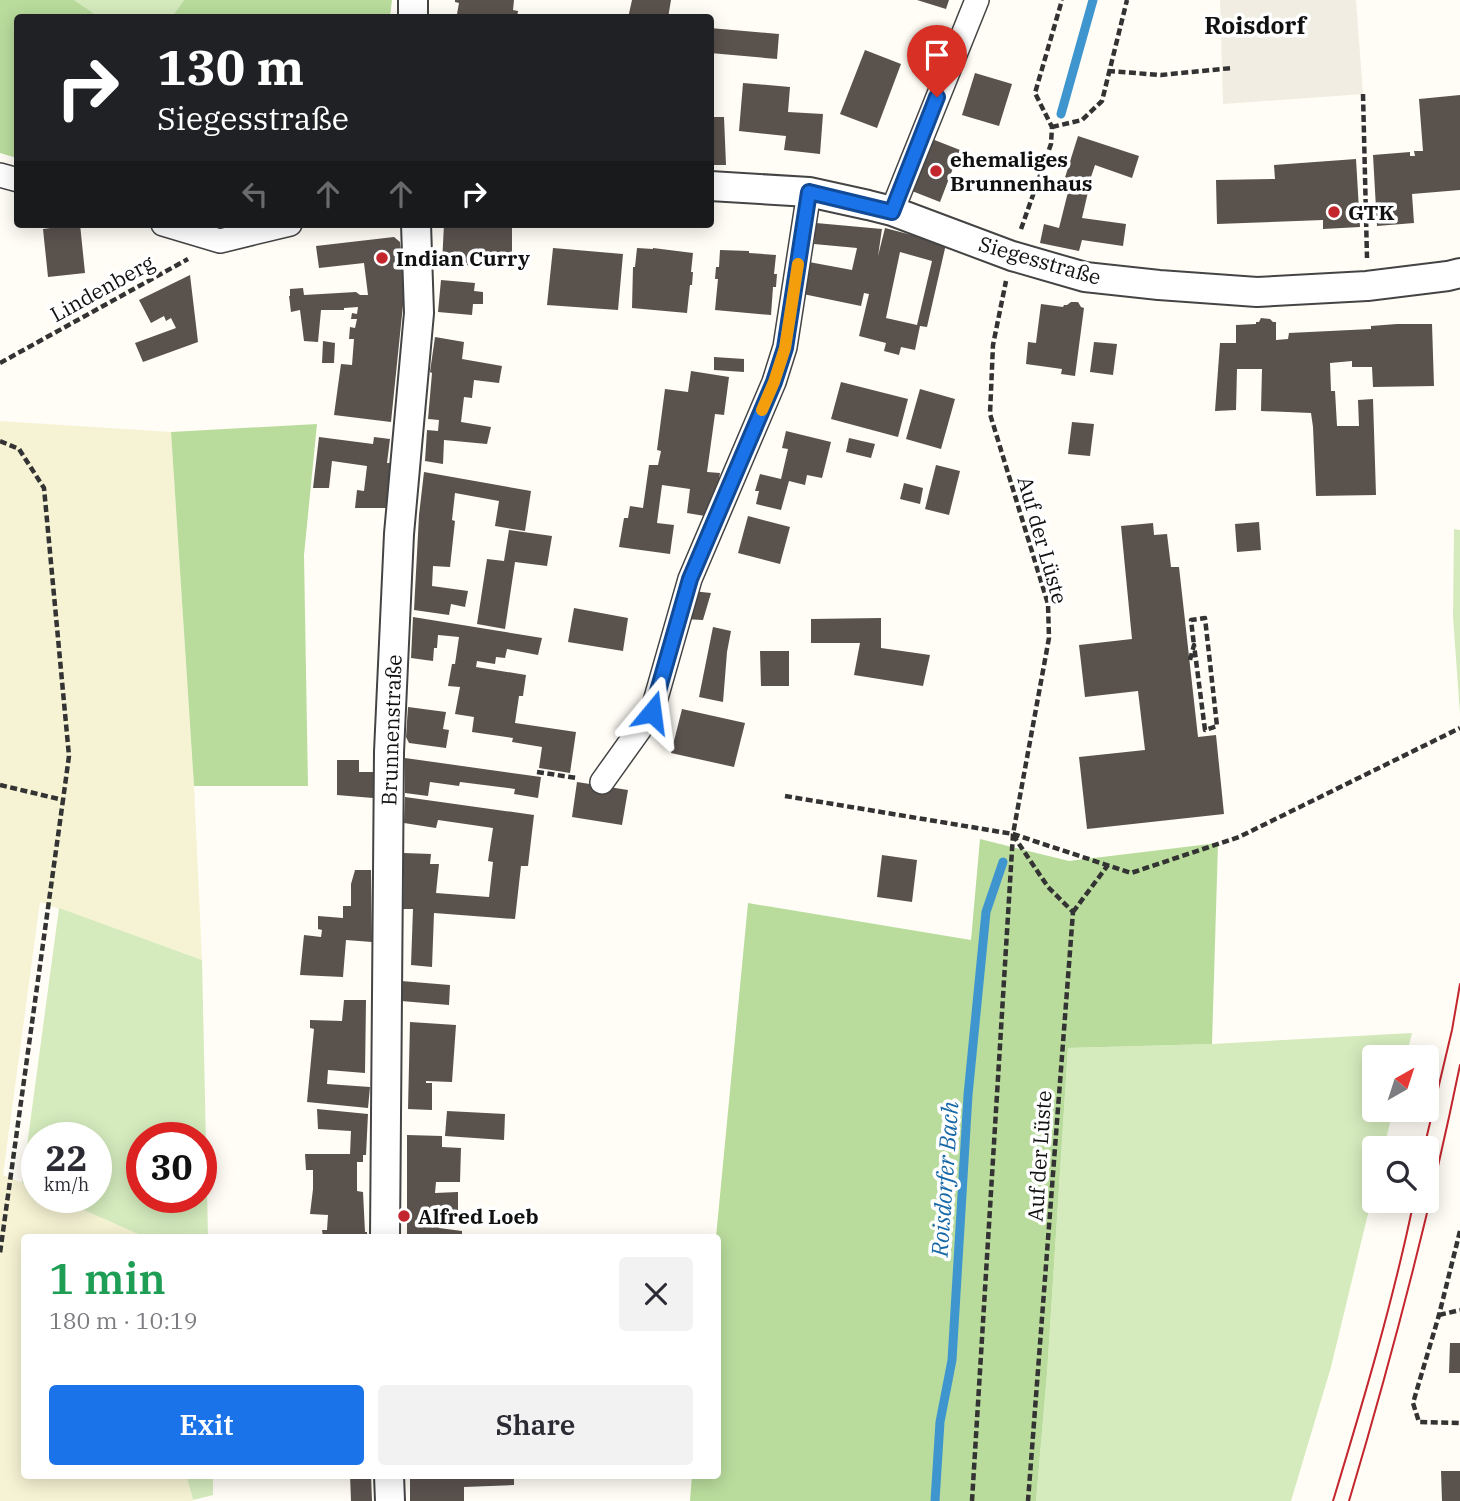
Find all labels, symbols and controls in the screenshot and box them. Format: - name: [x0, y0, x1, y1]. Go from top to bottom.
- district label: Roisdorf: [1204, 9, 1308, 41]
- pin: [907, 25, 967, 97]
- text: 130 m: [157, 35, 304, 98]
- icon: arrive: [918, 36, 956, 74]
- icon: right: [42, 42, 133, 133]
- text: Siegesstraße: [157, 97, 349, 139]
- place label: ehemaliges Brunnenhaus: [950, 145, 1092, 197]
- marker: ehemaliges Brunnenhaus: [928, 163, 944, 179]
- icon: left: [236, 175, 274, 213]
- icon: ahead: [309, 175, 347, 213]
- icon: ahead: [382, 175, 420, 213]
- icon: right: [455, 175, 493, 213]
- place label: GTK: [1348, 198, 1395, 226]
- marker: GTK: [1326, 204, 1342, 220]
- street label: Siegesstraße: [976, 229, 1104, 291]
- place label: Indian Curry: [396, 244, 530, 272]
- street label: Lindenberg: [45, 248, 159, 328]
- marker: Indian Curry: [374, 250, 390, 266]
- street label: Auf der Lüste: [1011, 473, 1075, 607]
- street label: Brunnenstraße: [374, 654, 408, 806]
- position arrow: [615, 675, 689, 749]
- north arrow: [1362, 1045, 1438, 1122]
- map controls: [1362, 1045, 1439, 1213]
- street label: Auf der Lüste: [1020, 1090, 1058, 1222]
- water label: Roisdorfer Bach: [924, 1100, 964, 1259]
- speed limit sign: 30: [126, 1122, 217, 1213]
- text: 22: [45, 1135, 88, 1181]
- button: search: [1362, 1136, 1439, 1213]
- text: km/h: [44, 1173, 89, 1196]
- place label: Alfred Loeb: [418, 1202, 539, 1230]
- marker: Alfred Loeb: [396, 1208, 412, 1224]
- text: 1 min: [49, 1251, 166, 1306]
- button: close: [619, 1257, 693, 1331]
- text: 180 m · 10:19: [49, 1305, 198, 1335]
- button: Exit: [49, 1385, 364, 1465]
- button: Share: [378, 1385, 693, 1465]

